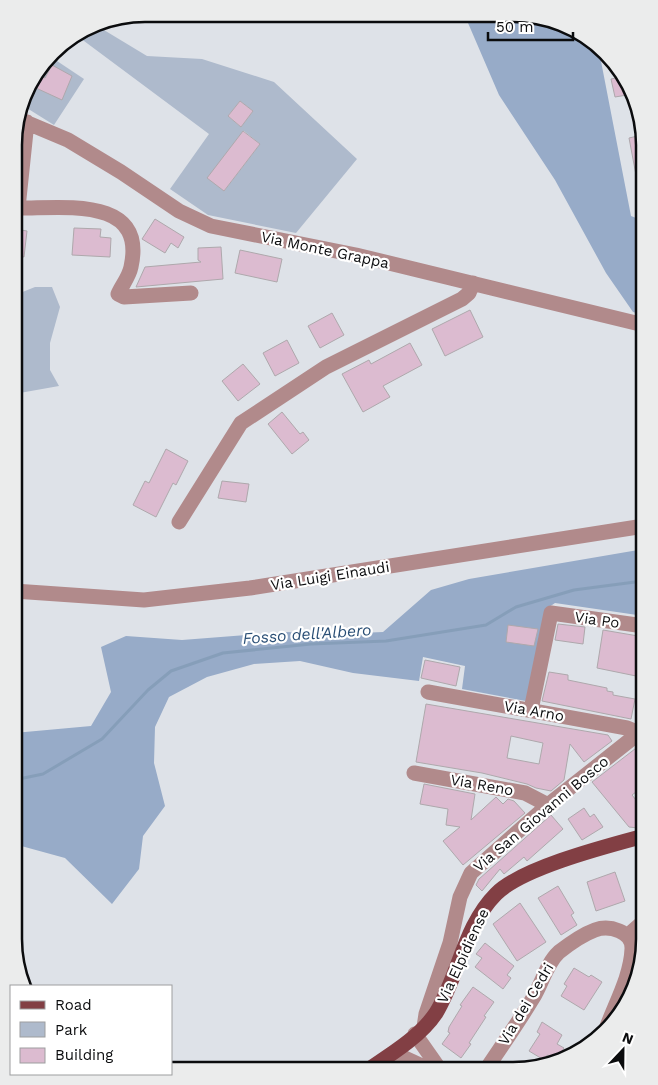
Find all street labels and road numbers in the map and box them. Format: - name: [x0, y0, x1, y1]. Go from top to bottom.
- street label: Via Monte Grappa: [259, 228, 391, 272]
- street label: Via Luigi Einaudi: [269, 558, 391, 594]
- street label: Via Po: [573, 608, 621, 632]
- street label: Via Arno: [503, 697, 565, 725]
- street label: Via San Giovanni Bosco: [470, 752, 612, 876]
- street label: Via Reno: [449, 771, 515, 799]
- street label: Via Elpidiense: [433, 906, 493, 1006]
- street label: Via dei Cedri: [494, 960, 558, 1048]

